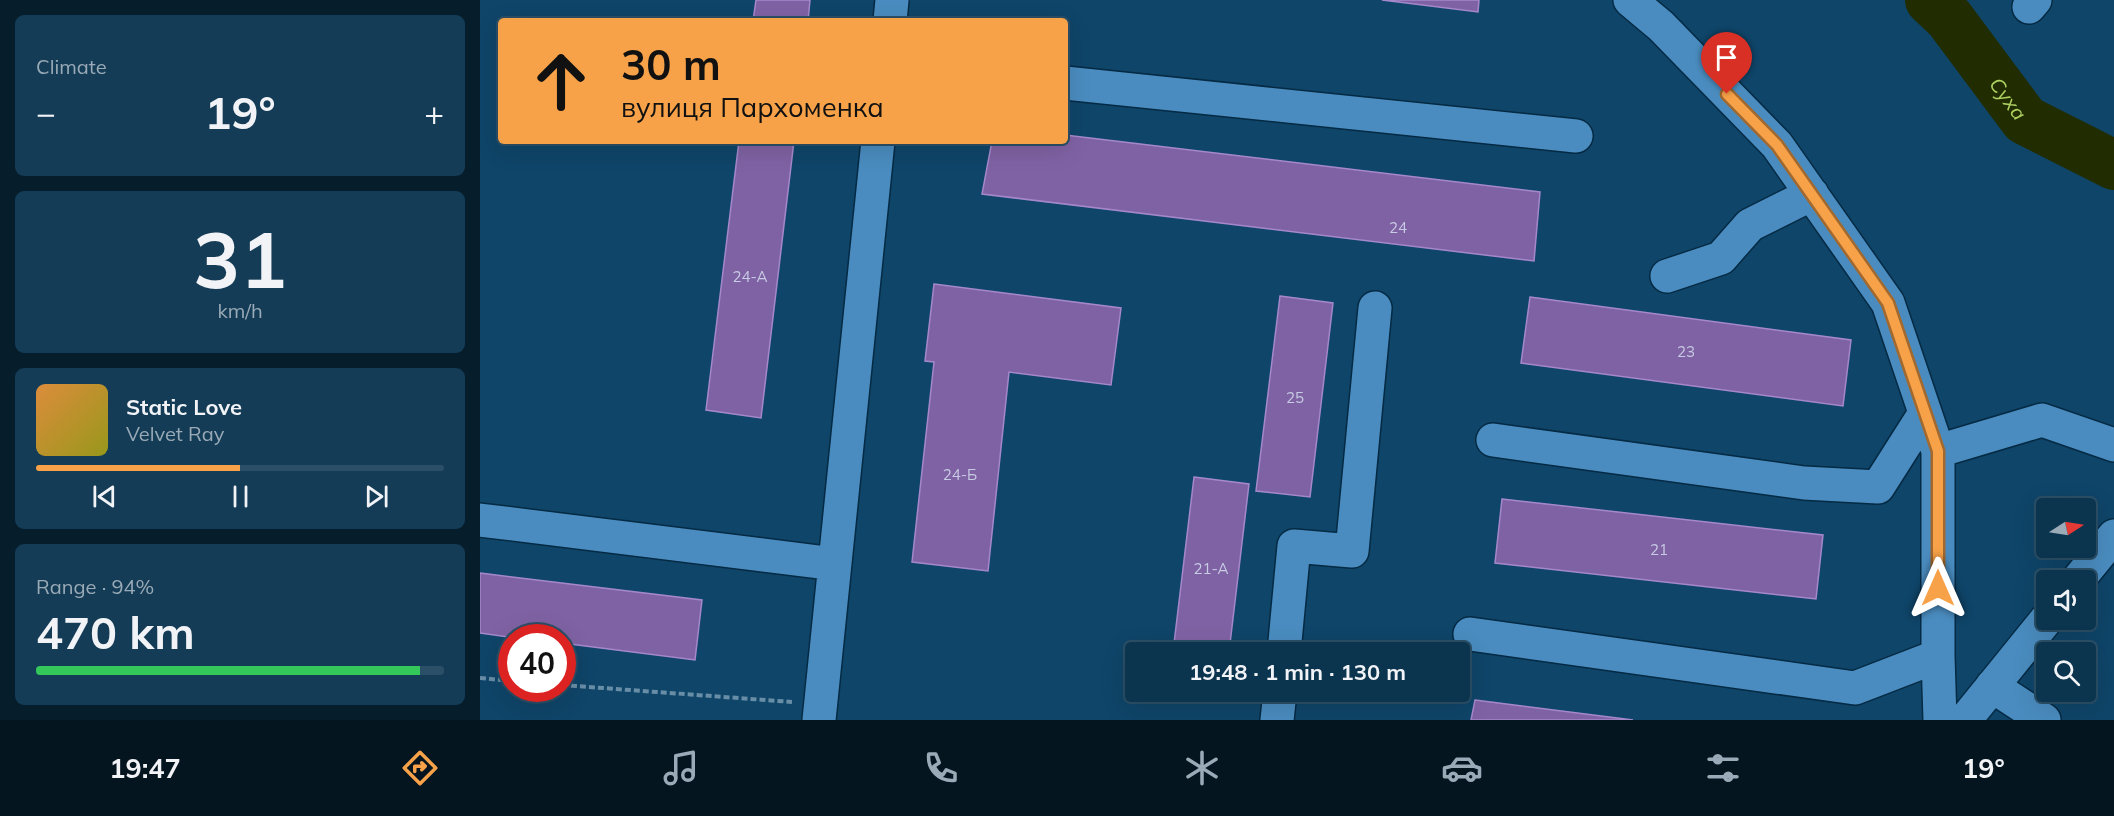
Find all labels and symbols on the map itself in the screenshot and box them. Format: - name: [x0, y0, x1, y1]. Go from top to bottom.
- pin: [1701, 32, 1752, 94]
- water label: Суха: [1985, 72, 2033, 124]
- house number: 24: [1389, 218, 1407, 237]
- house number: 24-А: [732, 267, 768, 286]
- house number: 23: [1677, 342, 1695, 361]
- house number: 25: [1286, 388, 1304, 407]
- house number: 24-Б: [943, 465, 977, 484]
- north arrow: [2036, 498, 2096, 558]
- house number: 21: [1650, 540, 1668, 559]
- position arrow: [1906, 556, 1970, 620]
- house number: 21-А: [1193, 559, 1229, 578]
- speed limit sign: 40: [498, 624, 576, 702]

